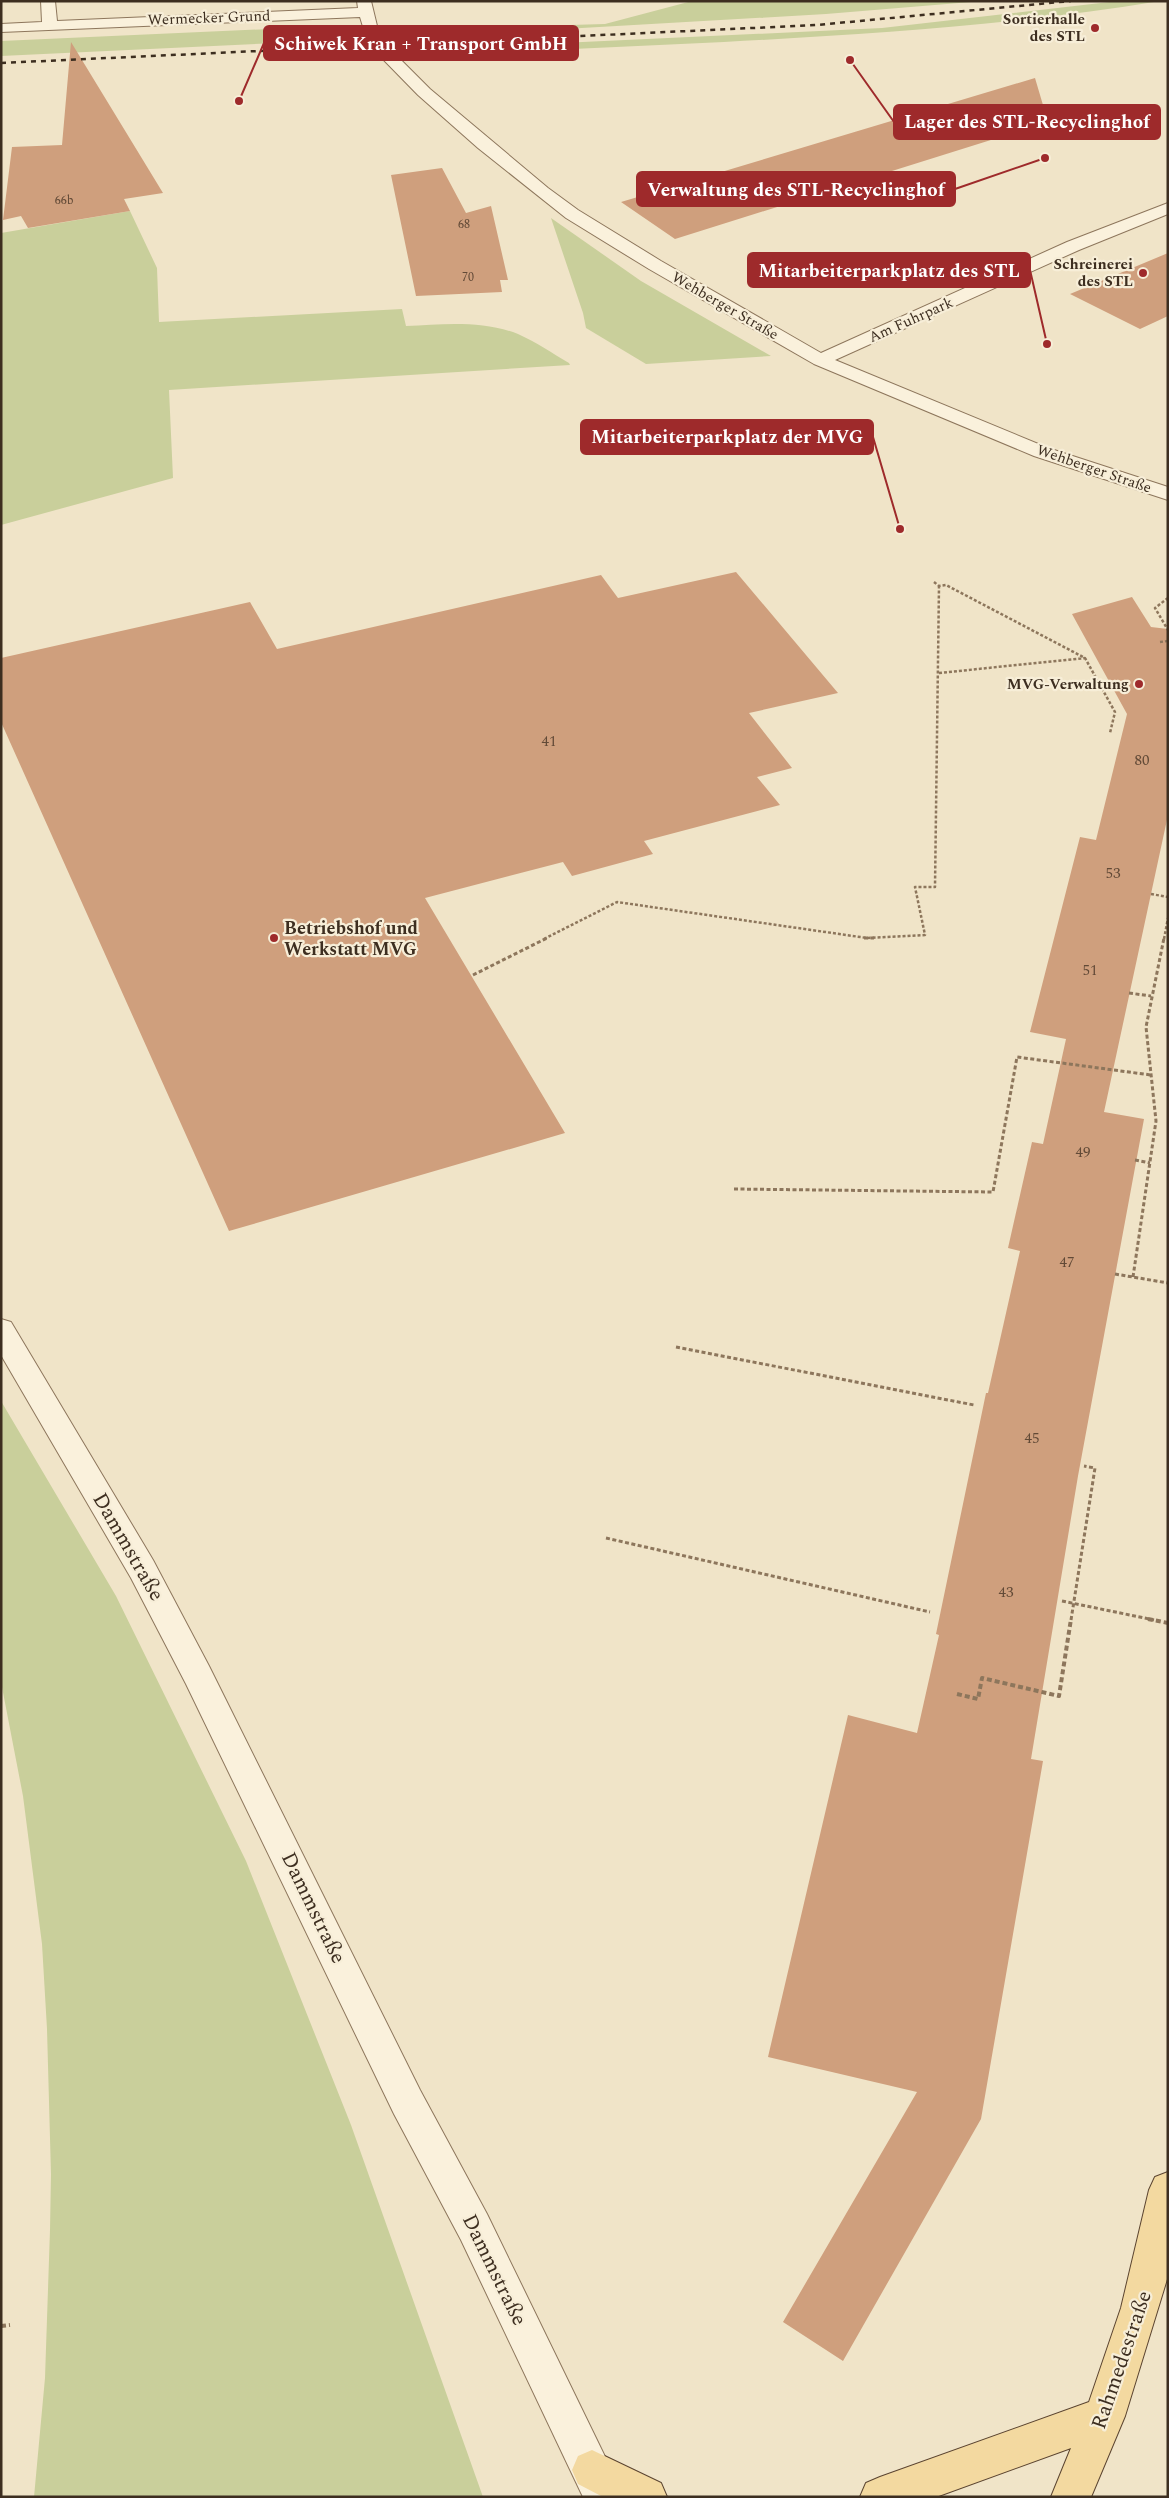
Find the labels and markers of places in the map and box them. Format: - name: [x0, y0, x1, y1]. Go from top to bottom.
- place label: Sortierhalle des STL: [1003, 8, 1085, 48]
- marker: Sortierhalle des STL: [1089, 22, 1101, 34]
- callout: Schiwek Kran + Transport GmbH: [264, 26, 578, 60]
- callout: Lager des STL-Recyclinghof: [894, 105, 1160, 139]
- callout: Verwaltung des STL-Recyclinghof: [637, 172, 955, 206]
- callout: Mitarbeiterparkplatz des STL: [748, 253, 1030, 287]
- place label: Schreinerei des STL: [1053, 253, 1133, 293]
- marker: Schreinerei des STL: [1137, 267, 1149, 279]
- callout: Mitarbeiterparkplatz der MVG: [581, 420, 873, 454]
- place label: MVG-Verwaltung: [1007, 673, 1129, 696]
- marker: MVG-Verwaltung: [1133, 678, 1145, 690]
- place label: Betriebshof und Werkstatt MVG: [284, 915, 419, 963]
- marker: Betriebshof und Werkstatt MVG: [268, 932, 280, 944]

